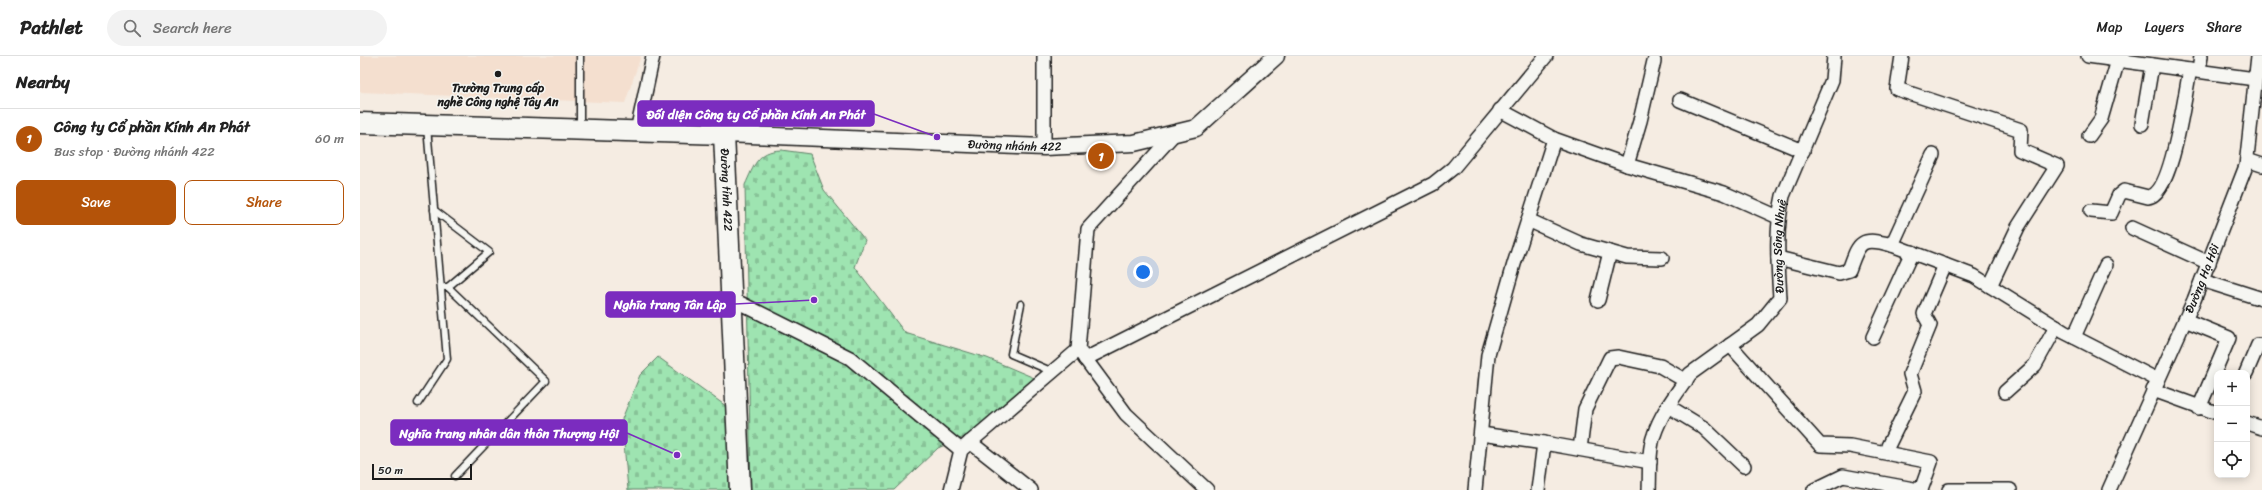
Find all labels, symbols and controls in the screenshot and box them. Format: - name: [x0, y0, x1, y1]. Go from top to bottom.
- search box: [107, 10, 387, 46]
- text: Pathlet: [20, 11, 83, 44]
- text: Search here: [153, 15, 232, 41]
- text: Map: [2097, 15, 2122, 40]
- text: Layers: [2144, 15, 2184, 40]
- text: Share: [2206, 15, 2242, 40]
- icon: search: [121, 17, 143, 39]
- text: Nearby: [16, 67, 70, 97]
- marker: Trường Trung cấp nghề Công nghệ Tây An: [493, 69, 503, 79]
- place label: Trường Trung cấp nghề Công nghệ Tây An: [437, 77, 559, 113]
- callout: Đối diện Công ty Cổ phần Kính An Phát: [638, 101, 874, 126]
- text: Đối diện Công ty Cổ phần Kính An Phát: [645, 103, 866, 126]
- text: Công ty Cổ phần Kính An Phát: [54, 114, 250, 140]
- text: 1: [26, 127, 32, 150]
- text: 60 m: [315, 127, 344, 150]
- street label: Đường nhánh 422: [968, 133, 1062, 158]
- text: Bus stop · Đường nhánh 422: [54, 140, 215, 163]
- pin: 1: [1088, 141, 1114, 171]
- street label: Đường tỉnh 422: [714, 148, 739, 232]
- button: Save: [16, 180, 176, 225]
- button: Share: [184, 180, 344, 225]
- street label: Đường Sông Nhuệ: [1767, 197, 1793, 294]
- street label: Đường Hạ Hội: [2178, 240, 2226, 317]
- your location: [1133, 262, 1153, 282]
- callout: Nghĩa trang Tân Lập: [606, 292, 735, 317]
- text: Nghĩa trang Tân Lập: [613, 293, 726, 316]
- map controls: [2214, 370, 2250, 478]
- button: +: [2214, 370, 2250, 406]
- button: −: [2214, 406, 2250, 442]
- callout: Nghĩa trang nhân dân thôn Thượng Hội: [391, 420, 627, 445]
- text: Nghĩa trang nhân dân thôn Thượng Hội: [398, 422, 620, 445]
- button: locate: [2214, 442, 2250, 478]
- text: 50 m: [378, 461, 403, 480]
- scale bar: [372, 462, 472, 481]

